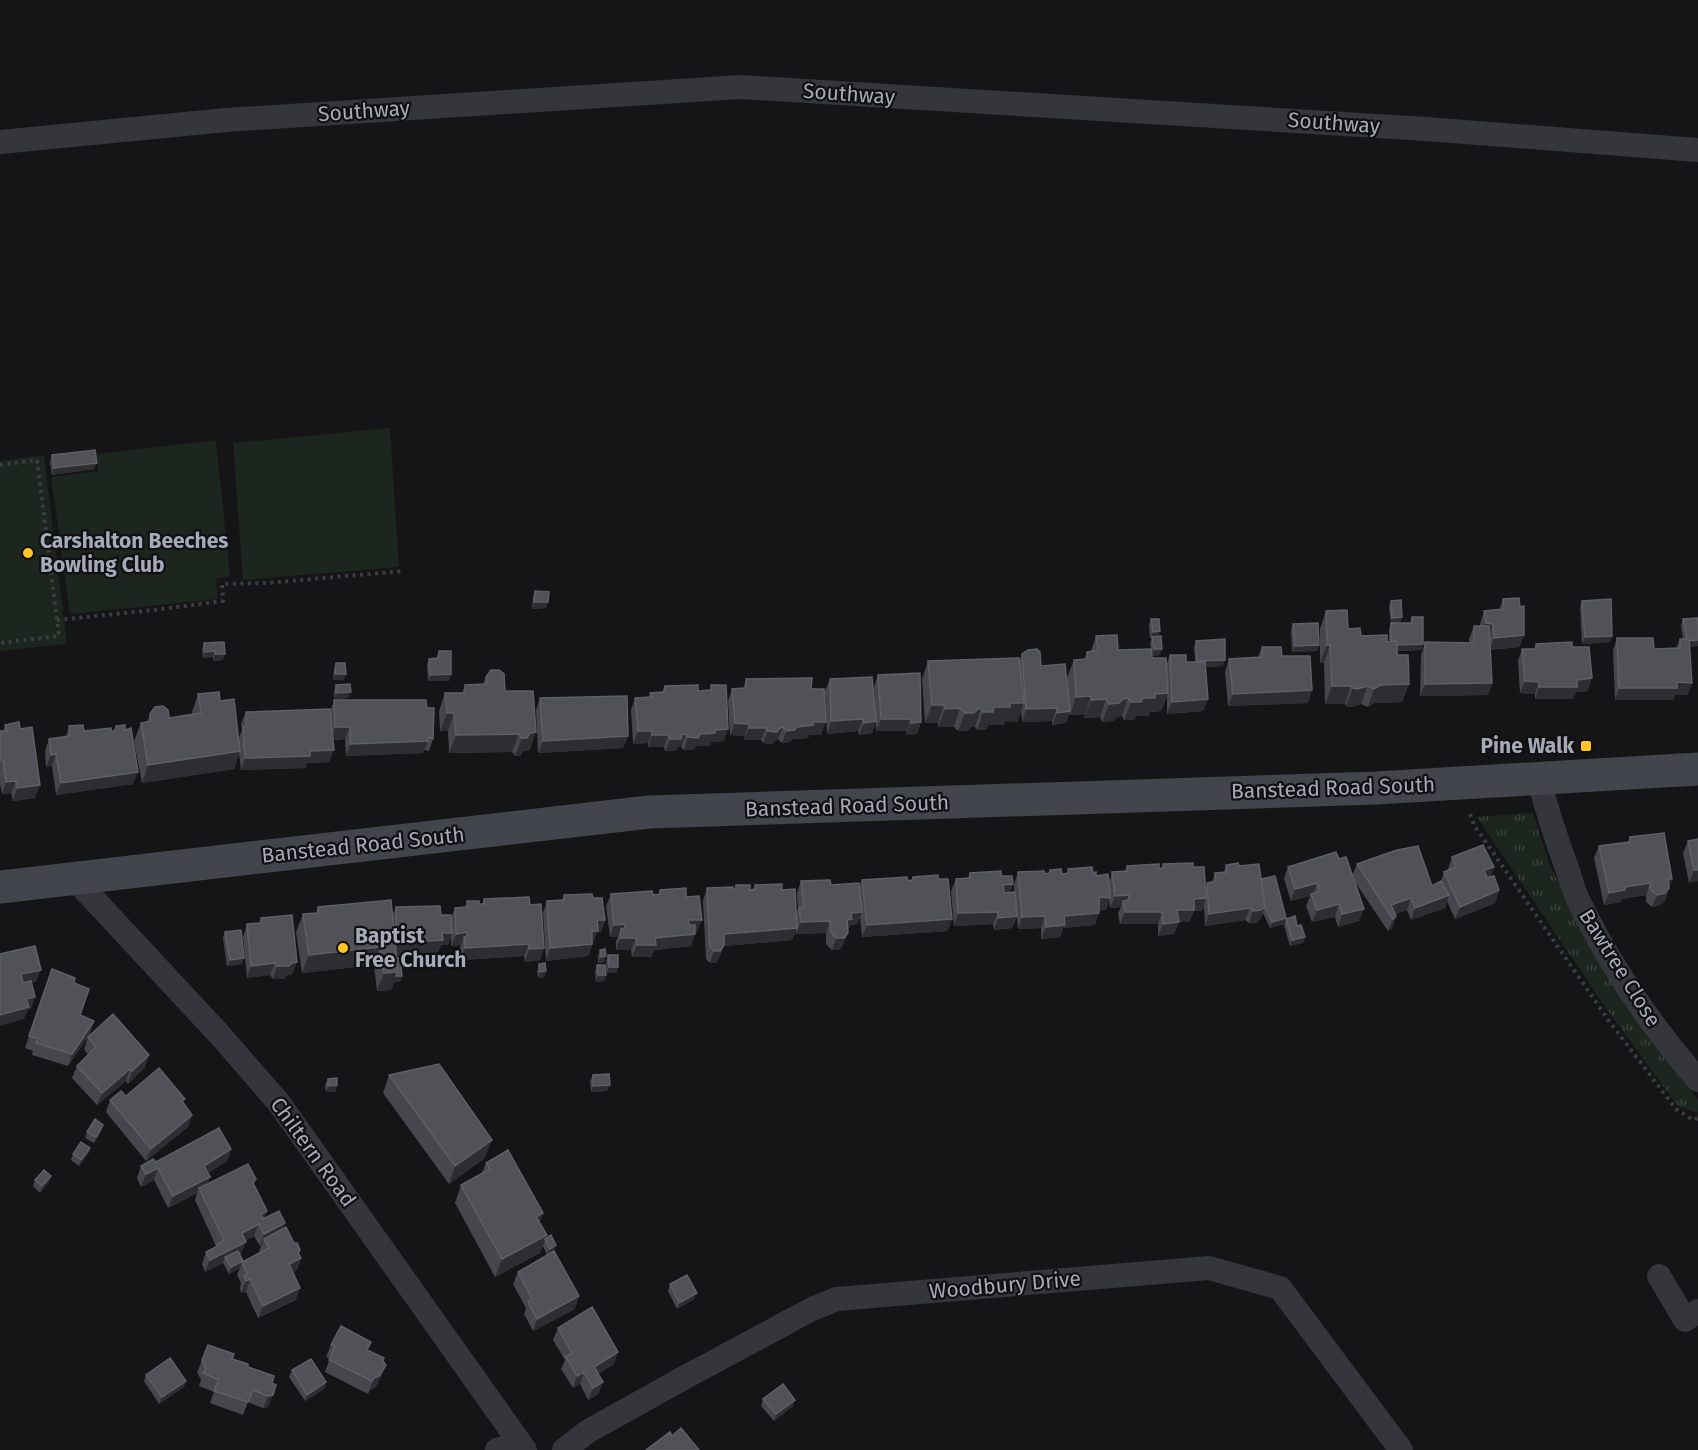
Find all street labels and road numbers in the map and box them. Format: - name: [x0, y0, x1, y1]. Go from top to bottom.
- street label: Southway: [802, 78, 896, 110]
- street label: Southway: [317, 95, 411, 127]
- street label: Southway: [1287, 107, 1381, 139]
- street label: Banstead Road South: [1231, 771, 1435, 805]
- street label: Banstead Road South: [745, 789, 949, 823]
- street label: Banstead Road South: [260, 821, 466, 869]
- street label: Bawtree Close: [1574, 904, 1666, 1032]
- street label: Chiltern Road: [265, 1092, 361, 1212]
- street label: Woodbury Drive: [928, 1265, 1082, 1305]

